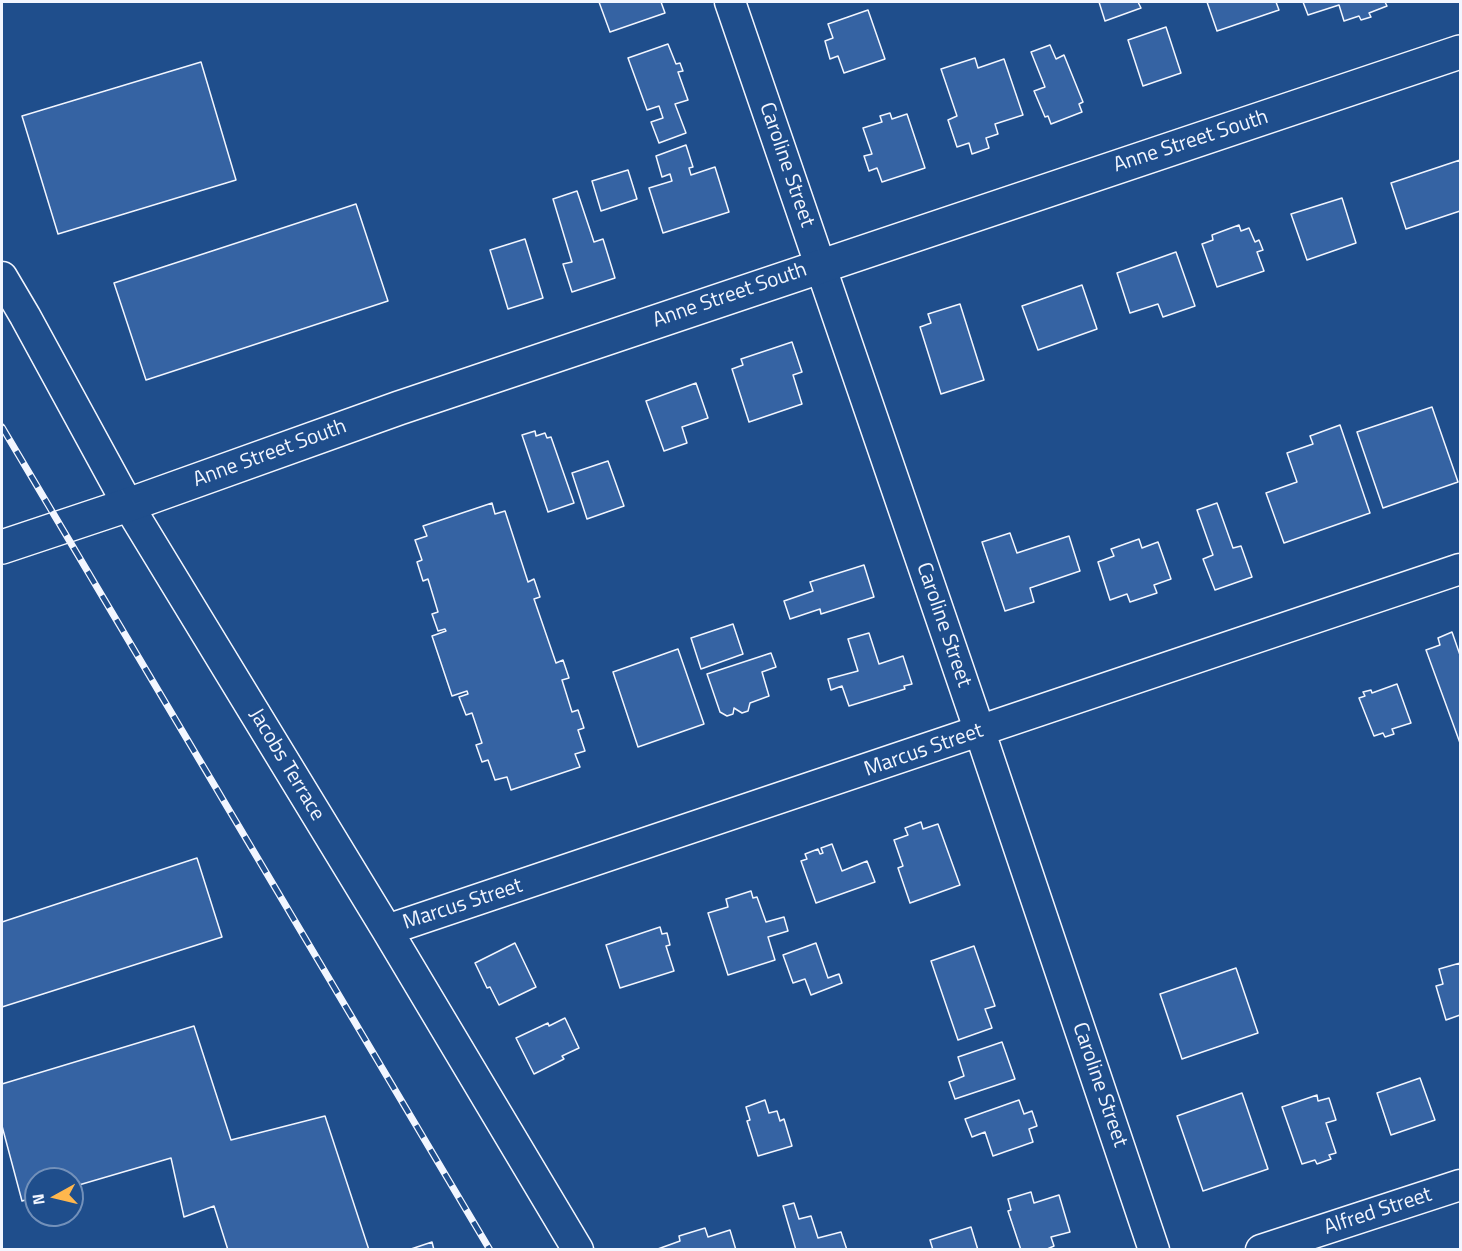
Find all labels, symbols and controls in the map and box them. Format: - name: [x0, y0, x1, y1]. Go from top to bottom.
- street label: Caroline Street: [753, 99, 819, 231]
- street label: Anne Street South: [1110, 105, 1272, 179]
- street label: Anne Street South: [650, 258, 810, 334]
- street label: Anne Street South: [190, 415, 350, 493]
- street label: Caroline Street: [910, 559, 976, 691]
- street label: Jacobs Terrace: [243, 704, 329, 826]
- street label: Marcus Street: [861, 719, 987, 783]
- street label: Marcus Street: [400, 874, 526, 936]
- street label: Caroline Street: [1066, 1019, 1132, 1151]
- north arrow: [24, 1167, 84, 1227]
- street label: Alfred Street: [1321, 1183, 1435, 1241]
- text: N: [26, 1192, 51, 1206]

